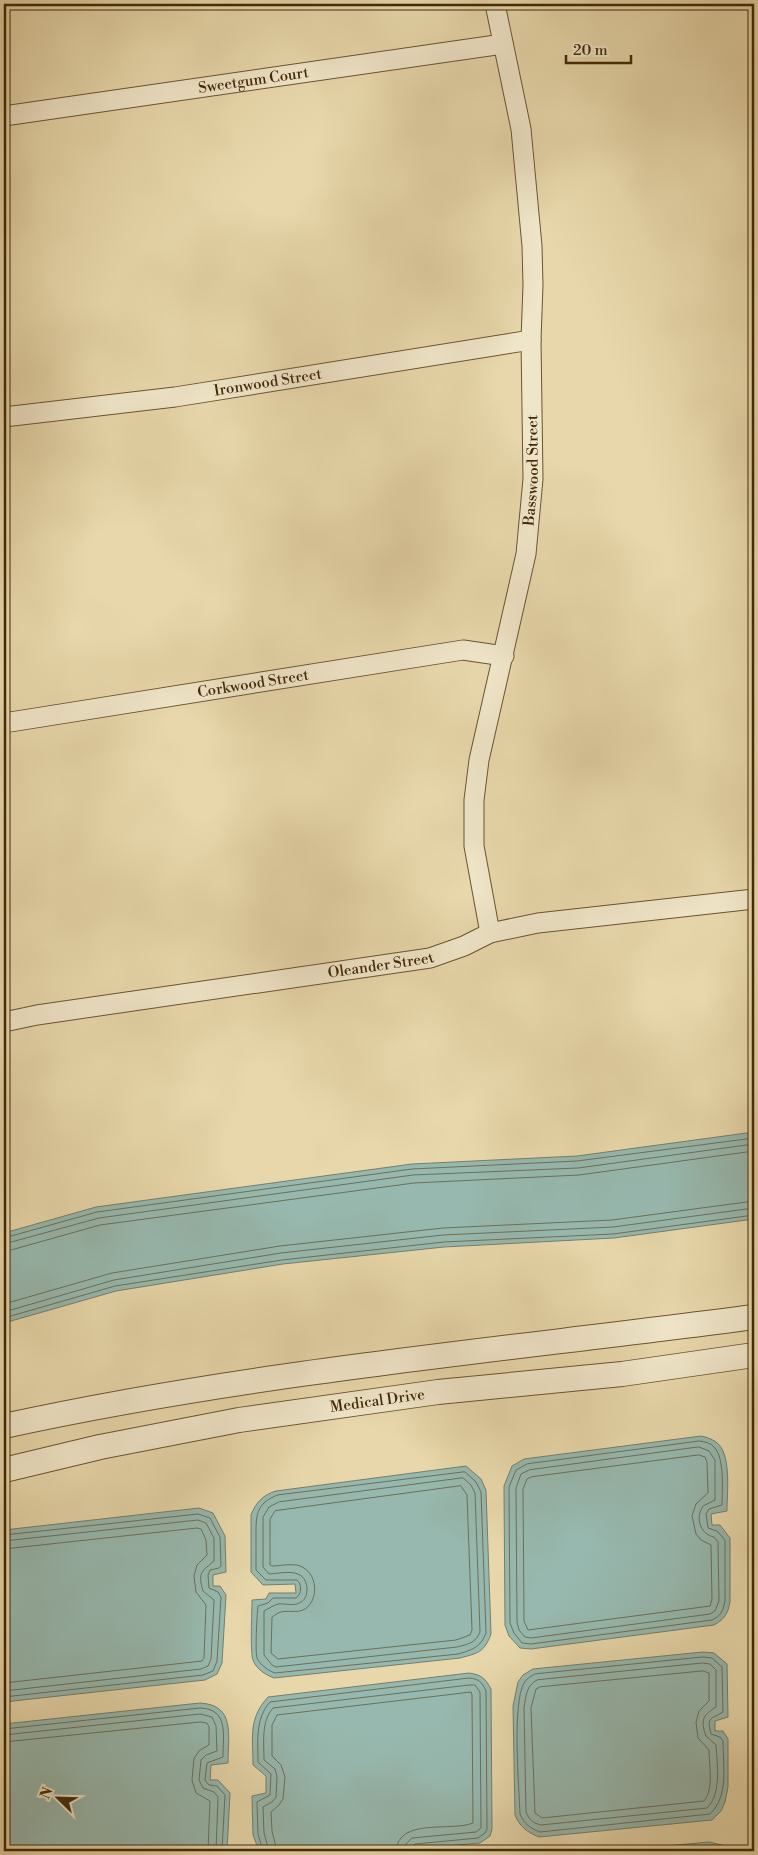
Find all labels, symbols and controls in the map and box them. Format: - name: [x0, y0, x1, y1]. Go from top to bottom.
- scale bar: [566, 32, 630, 64]
- text: 20 m: [573, 41, 608, 60]
- street label: Sweetgum Court: [197, 63, 311, 98]
- street label: Ironwood Street: [212, 365, 324, 401]
- street label: Basswood Street: [520, 414, 543, 528]
- street label: Corkwood Street: [196, 666, 311, 702]
- street label: Oleander Street: [327, 948, 437, 983]
- street label: Medical Drive: [329, 1385, 426, 1417]
- north arrow: [32, 1772, 82, 1822]
- text: N: [37, 1785, 57, 1802]

